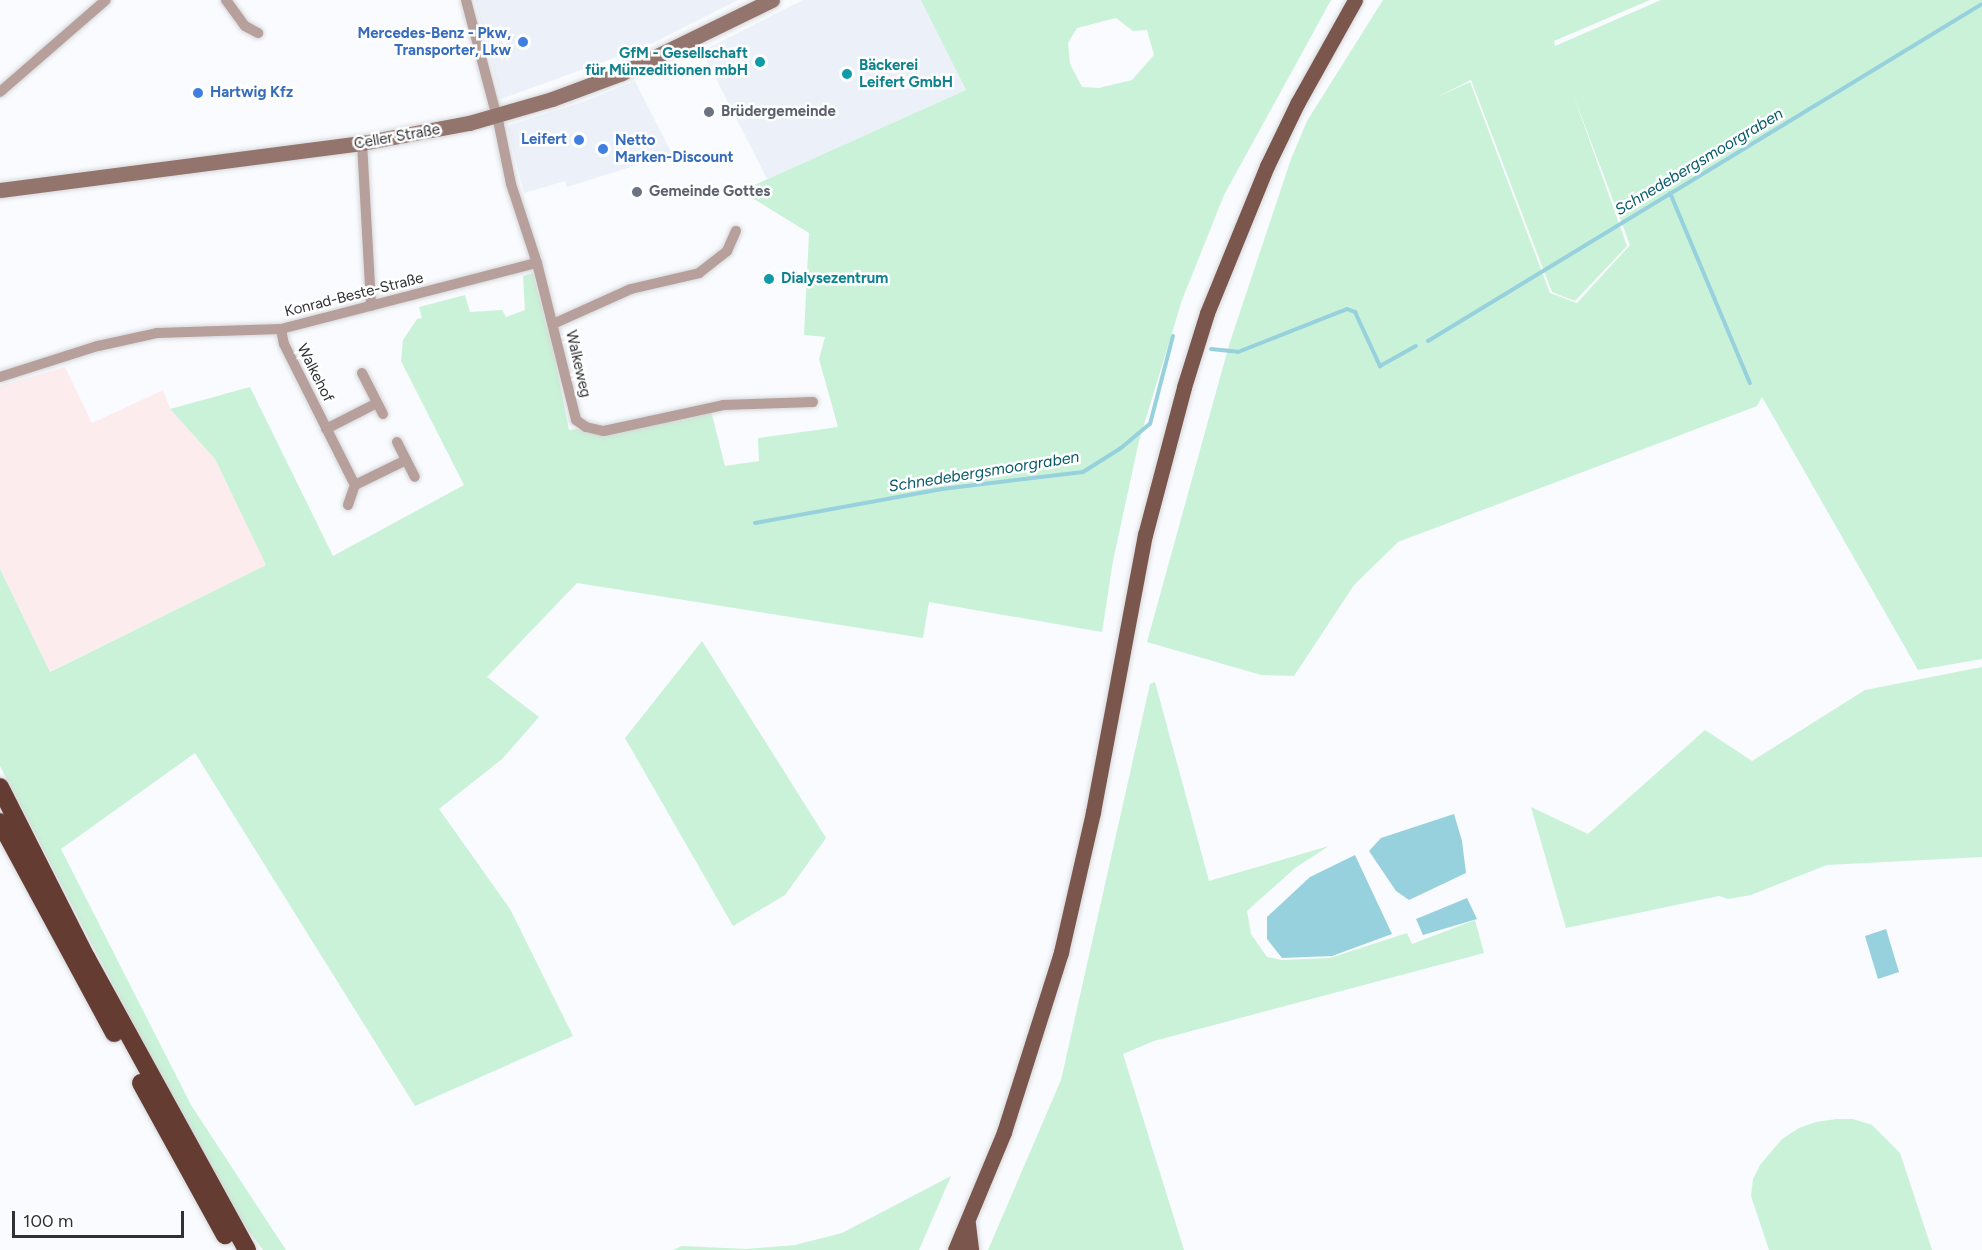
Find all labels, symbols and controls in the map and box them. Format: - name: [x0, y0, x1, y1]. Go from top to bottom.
- place label: Mercedes-Benz - Pkw, Transporter, Lkw: [357, 24, 511, 59]
- marker: Mercedes-Benz - Pkw, Transporter, Lkw: [516, 35, 530, 49]
- place label: GfM - Gesellschaft für Münzeditionen mbH: [585, 44, 748, 79]
- marker: GfM - Gesellschaft für Münzeditionen mbH: [753, 55, 767, 69]
- place label: Bäckerei Leifert GmbH: [859, 56, 953, 91]
- marker: Bäckerei Leifert GmbH: [840, 67, 854, 81]
- place label: Hartwig Kfz: [210, 84, 293, 102]
- marker: Hartwig Kfz: [191, 86, 205, 100]
- place label: Brüdergemeinde: [721, 103, 836, 121]
- water label: Schnedebergsmoorgraben: [1611, 104, 1787, 220]
- marker: Brüdergemeinde: [702, 105, 716, 119]
- street label: Celler Straße: [353, 121, 441, 153]
- place label: Leifert: [521, 131, 567, 149]
- place label: Netto Marken-Discount: [615, 131, 734, 166]
- marker: Leifert: [572, 133, 586, 147]
- marker: Netto Marken-Discount: [596, 142, 610, 156]
- place label: Gemeinde Gottes: [649, 183, 770, 201]
- marker: Gemeinde Gottes: [630, 185, 644, 199]
- street label: Konrad-Beste-Straße: [283, 269, 425, 321]
- place label: Dialysezentrum: [781, 270, 888, 288]
- marker: Dialysezentrum: [762, 272, 776, 286]
- street label: Walkeweg: [562, 329, 594, 399]
- street label: Walkehof: [293, 341, 337, 405]
- water label: Schnedebergsmoorgraben: [887, 447, 1081, 497]
- scale bar: [15, 1199, 188, 1237]
- text: 100 m: [23, 1210, 73, 1232]

